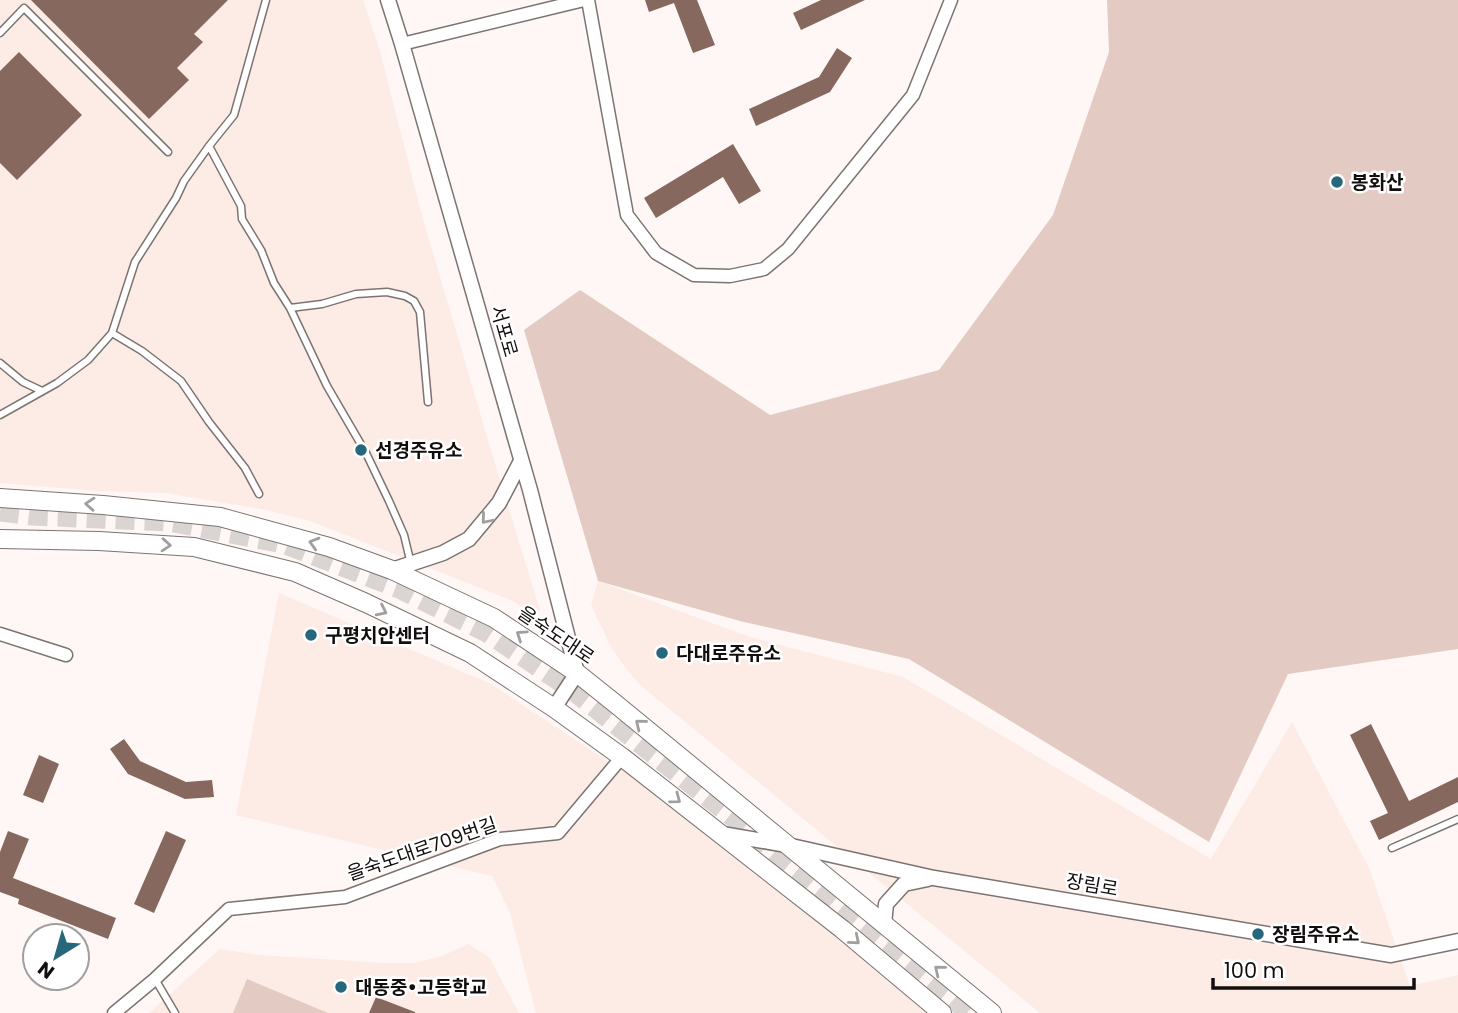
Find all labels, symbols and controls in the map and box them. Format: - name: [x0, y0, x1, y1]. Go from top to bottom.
- place label: 봉화산: [1351, 169, 1404, 196]
- marker: 봉화산: [1329, 174, 1345, 190]
- street label: 서포로: [484, 302, 524, 360]
- place label: 선경주유소: [375, 437, 462, 464]
- marker: 선경주유소: [353, 442, 369, 458]
- one-way arrow: [85, 497, 96, 512]
- one-way arrow: [482, 511, 494, 524]
- one-way arrow: [308, 536, 320, 551]
- one-way arrow: [161, 537, 172, 552]
- street label: 을숙도대로: [512, 599, 600, 671]
- one-way arrow: [375, 603, 387, 617]
- place label: 구평치안센터: [325, 622, 430, 649]
- marker: 구평치안센터: [303, 627, 319, 643]
- one-way arrow: [515, 631, 528, 644]
- place label: 다대로주유소: [676, 640, 781, 667]
- marker: 다대로주유소: [654, 645, 670, 661]
- one-way arrow: [635, 720, 648, 732]
- one-way arrow: [668, 790, 681, 803]
- street label: 을숙도대로709번길: [344, 811, 500, 887]
- street label: 장림로: [1064, 867, 1120, 903]
- place label: 장림주유소: [1272, 921, 1359, 948]
- north arrow: [21, 922, 91, 992]
- marker: 장림주유소: [1250, 926, 1266, 942]
- one-way arrow: [846, 932, 859, 944]
- scale bar: [1213, 946, 1414, 990]
- text: N: [32, 955, 60, 985]
- text: 100 m: [1224, 956, 1284, 985]
- one-way arrow: [934, 965, 946, 978]
- place label: 대동중•고등학교: [355, 974, 487, 1001]
- marker: 대동중•고등학교: [333, 979, 349, 995]

